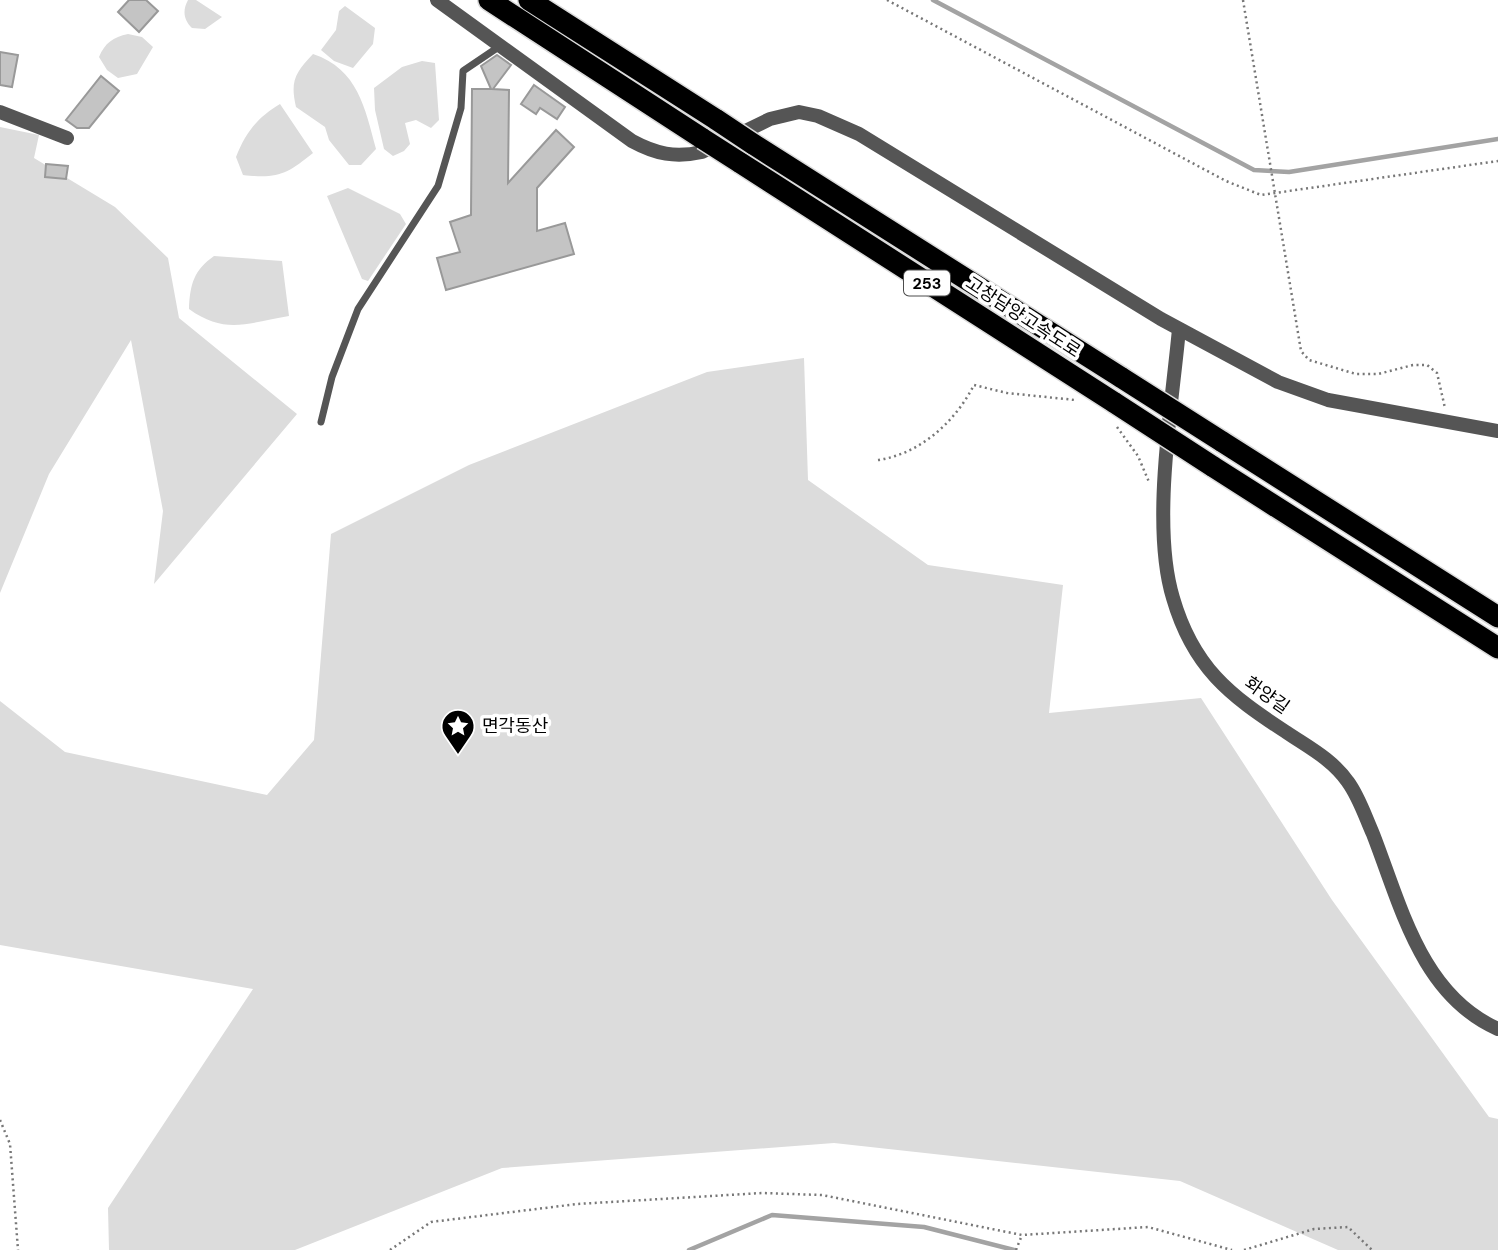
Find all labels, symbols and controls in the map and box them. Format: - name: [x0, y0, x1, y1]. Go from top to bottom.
- road number: 253: [904, 270, 950, 296]
- street label: 고창담양고속도로: [961, 271, 1085, 363]
- street label: 화양길: [1240, 671, 1294, 719]
- place icon: 면각동산: [439, 707, 477, 756]
- place label: 면각동산: [482, 714, 548, 738]

